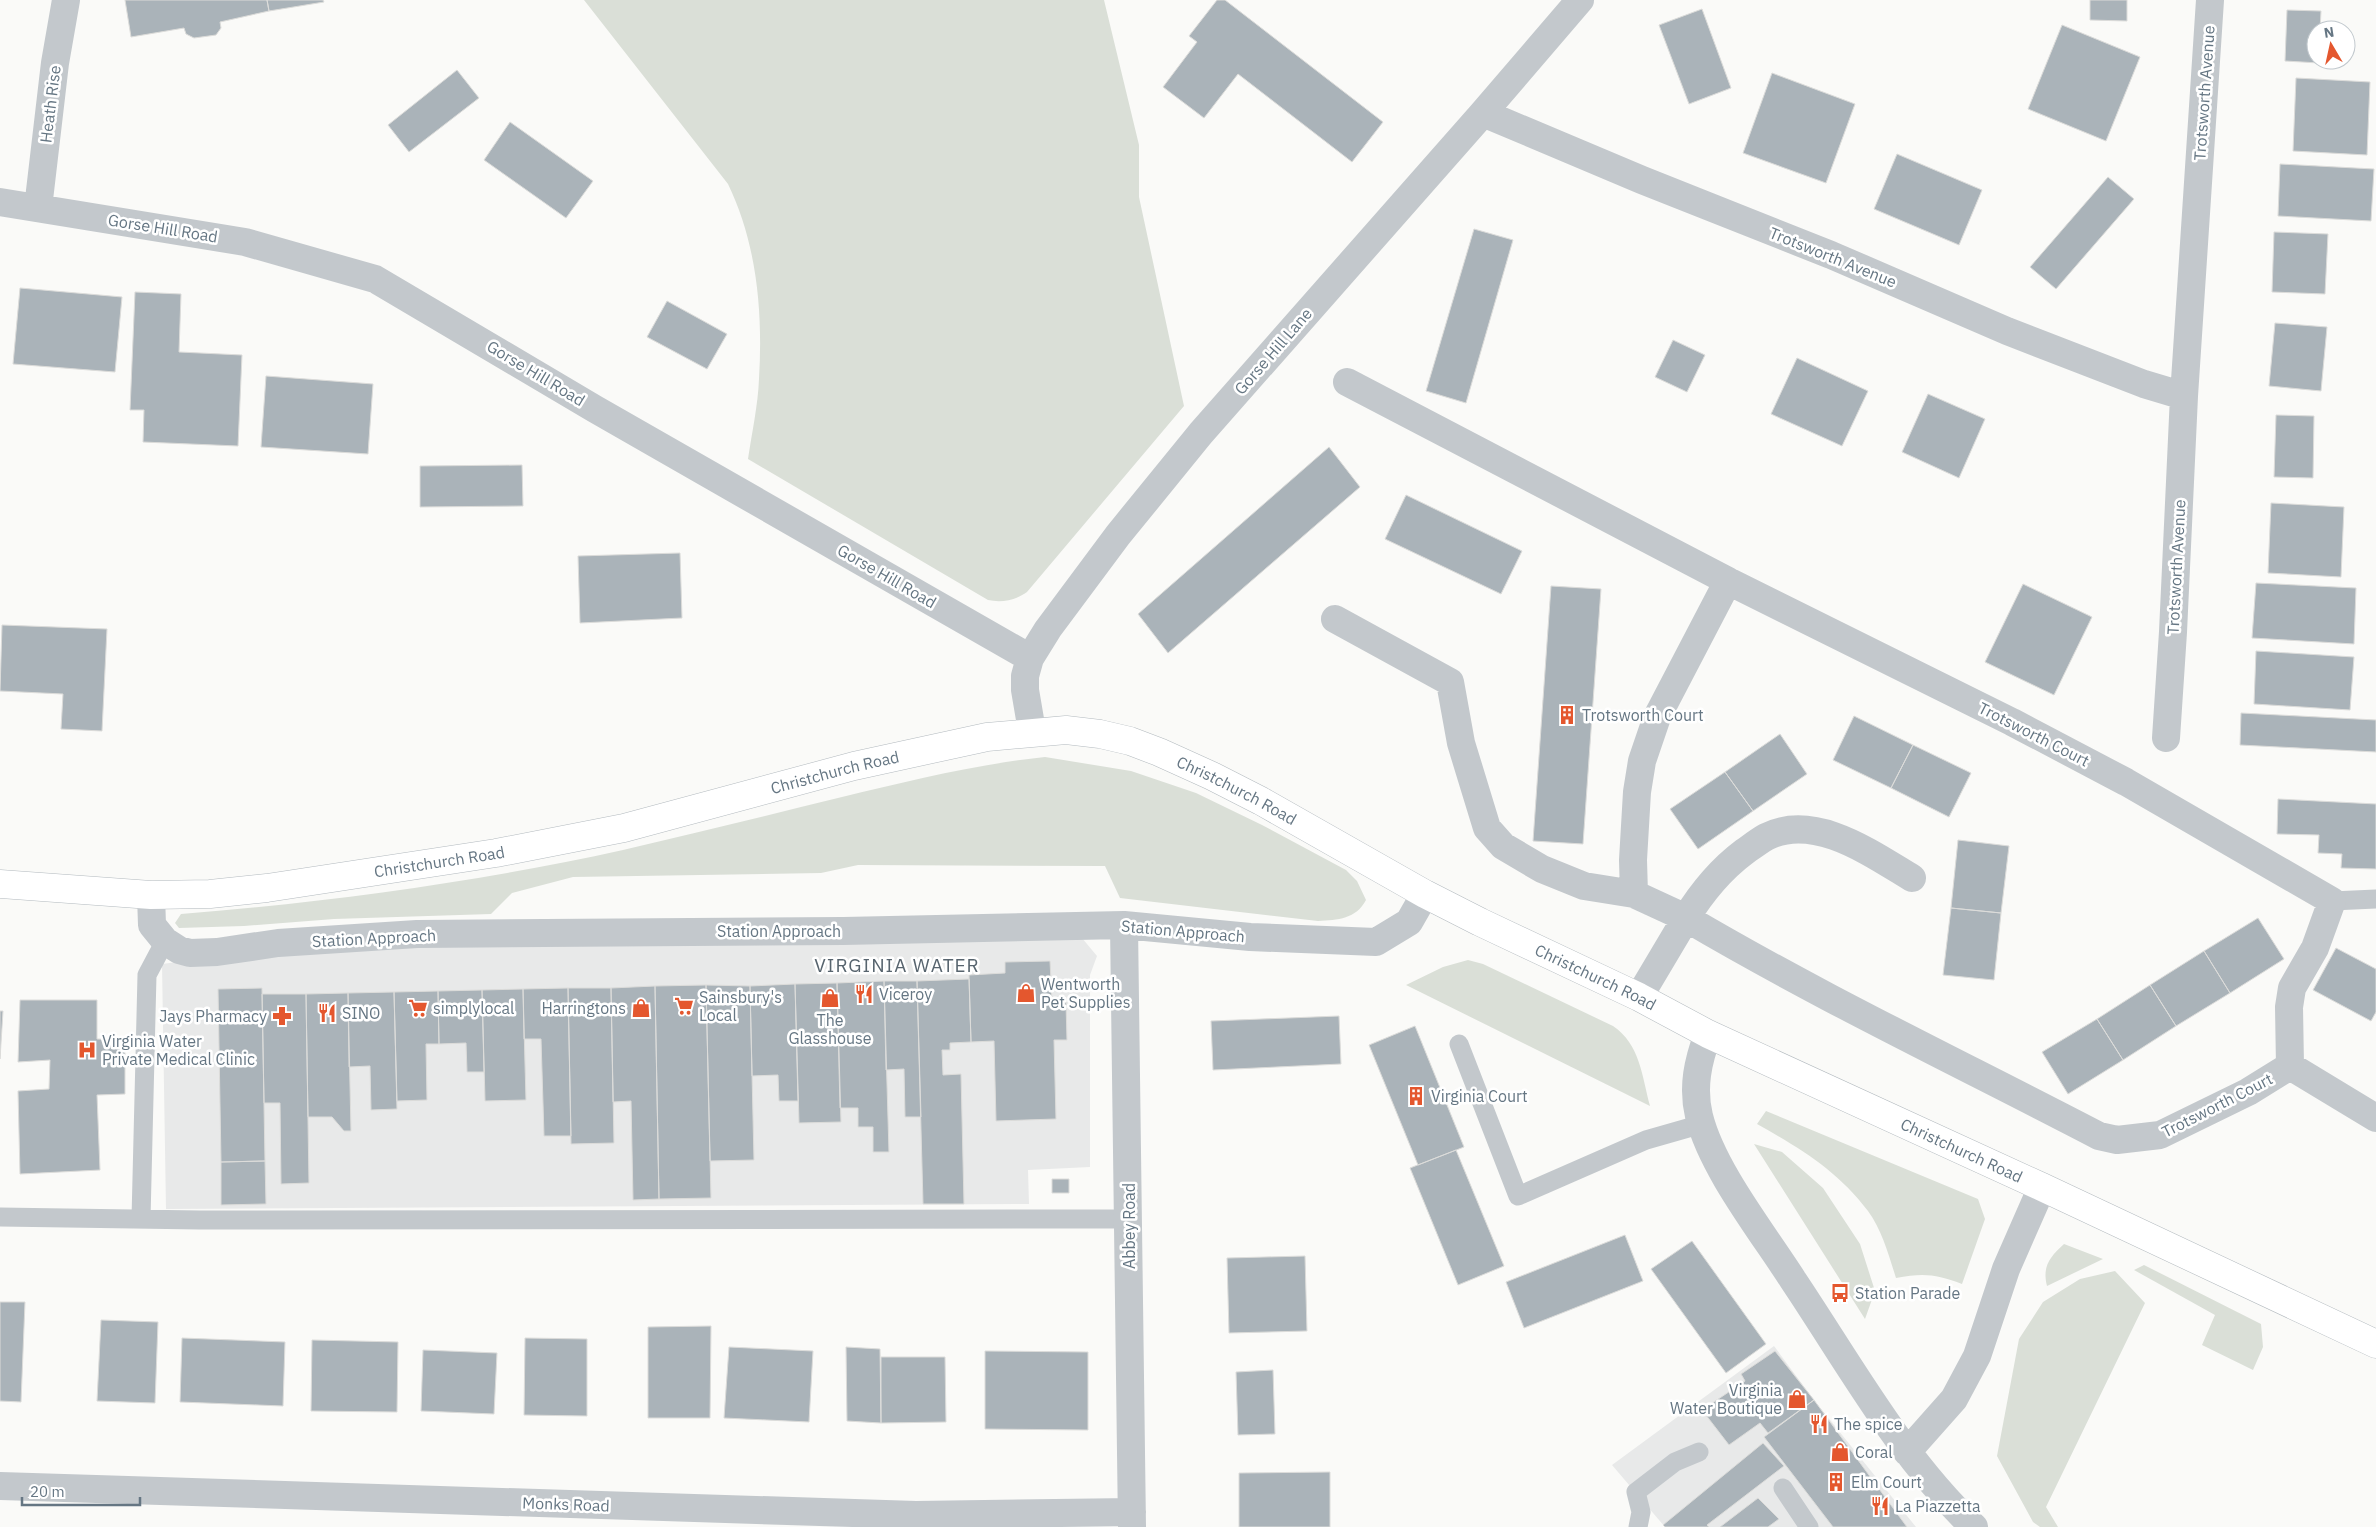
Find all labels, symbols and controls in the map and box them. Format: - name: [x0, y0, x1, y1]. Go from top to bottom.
- north arrow: [2306, 20, 2356, 70]
- text: N: [2323, 22, 2335, 42]
- street label: Trotsworth Avenue: [2189, 25, 2219, 161]
- street label: Heath Rise: [35, 64, 65, 144]
- street label: Gorse Hill Road: [107, 209, 219, 247]
- street label: Trotsworth Avenue: [1766, 222, 1900, 292]
- street label: Gorse Hill Lane: [1230, 303, 1316, 398]
- street label: Gorse Hill Road: [483, 336, 589, 410]
- street label: Trotsworth Avenue: [2162, 499, 2190, 635]
- street label: Gorse Hill Road: [834, 540, 940, 612]
- street label: Trotsworth Court: [1975, 697, 2093, 771]
- building icon: Trotsworth Court: [1556, 704, 1578, 726]
- place label: Trotsworth Court: [1582, 705, 1704, 725]
- street label: Christchurch Road: [768, 746, 901, 798]
- street label: Christchurch Road: [1174, 751, 1300, 829]
- street label: Christchurch Road: [373, 842, 506, 882]
- street label: Station Approach: [1120, 916, 1246, 946]
- street label: Station Approach: [717, 921, 841, 941]
- street label: Station Approach: [311, 925, 437, 951]
- street label: Christchurch Road: [1532, 939, 1660, 1014]
- district label: VIRGINIA WATER: [814, 953, 980, 977]
- place label: Wentworth Pet Supplies: [1041, 974, 1130, 1012]
- shop icon: Wentworth Pet Supplies: [1015, 982, 1037, 1004]
- restaurant icon: Viceroy: [853, 983, 875, 1005]
- place label: Viceroy: [879, 984, 932, 1004]
- place label: Sainsbury's Local: [699, 987, 782, 1025]
- shop icon: The Glasshouse: [819, 987, 841, 1009]
- supermarket icon: Sainsbury's Local: [673, 995, 695, 1017]
- supermarket icon: simplylocal: [407, 997, 429, 1019]
- shop icon: Harringtons: [630, 997, 652, 1019]
- place label: simplylocal: [433, 998, 514, 1018]
- place label: Harringtons: [541, 998, 626, 1018]
- restaurant icon: SINO: [316, 1002, 338, 1024]
- place label: SINO: [342, 1003, 380, 1023]
- pharmacy icon: Jays Pharmacy: [271, 1005, 293, 1027]
- place label: Jays Pharmacy: [159, 1006, 267, 1026]
- place label: The Glasshouse: [788, 1010, 872, 1048]
- place label: Virginia Water Private Medical Clinic: [102, 1031, 255, 1069]
- hospital icon: Virginia Water Private Medical Clinic: [76, 1039, 98, 1061]
- street label: Trotsworth Court: [2158, 1068, 2276, 1142]
- building icon: Virginia Court: [1405, 1085, 1427, 1107]
- place label: Virginia Court: [1431, 1086, 1528, 1106]
- street label: Christchurch Road: [1897, 1114, 2026, 1187]
- street label: Abbey Road: [1119, 1183, 1139, 1269]
- bus stop icon: Station Parade: [1829, 1282, 1851, 1304]
- place label: Station Parade: [1855, 1283, 1961, 1303]
- place label: Virginia Water Boutique: [1670, 1380, 1782, 1418]
- shop icon: Virginia Water Boutique: [1786, 1388, 1808, 1410]
- restaurant icon: The spice: [1808, 1413, 1830, 1435]
- place label: The spice: [1834, 1414, 1903, 1434]
- shop icon: Coral: [1829, 1441, 1851, 1463]
- place label: Coral: [1855, 1442, 1893, 1462]
- building icon: Elm Court: [1825, 1471, 1847, 1493]
- place label: Elm Court: [1851, 1472, 1922, 1492]
- scale bar: [22, 1474, 140, 1506]
- text: 20 m: [30, 1482, 65, 1501]
- street label: Monks Road: [522, 1492, 610, 1516]
- restaurant icon: La Piazzetta: [1869, 1495, 1891, 1517]
- place label: La Piazzetta: [1895, 1496, 1981, 1516]

